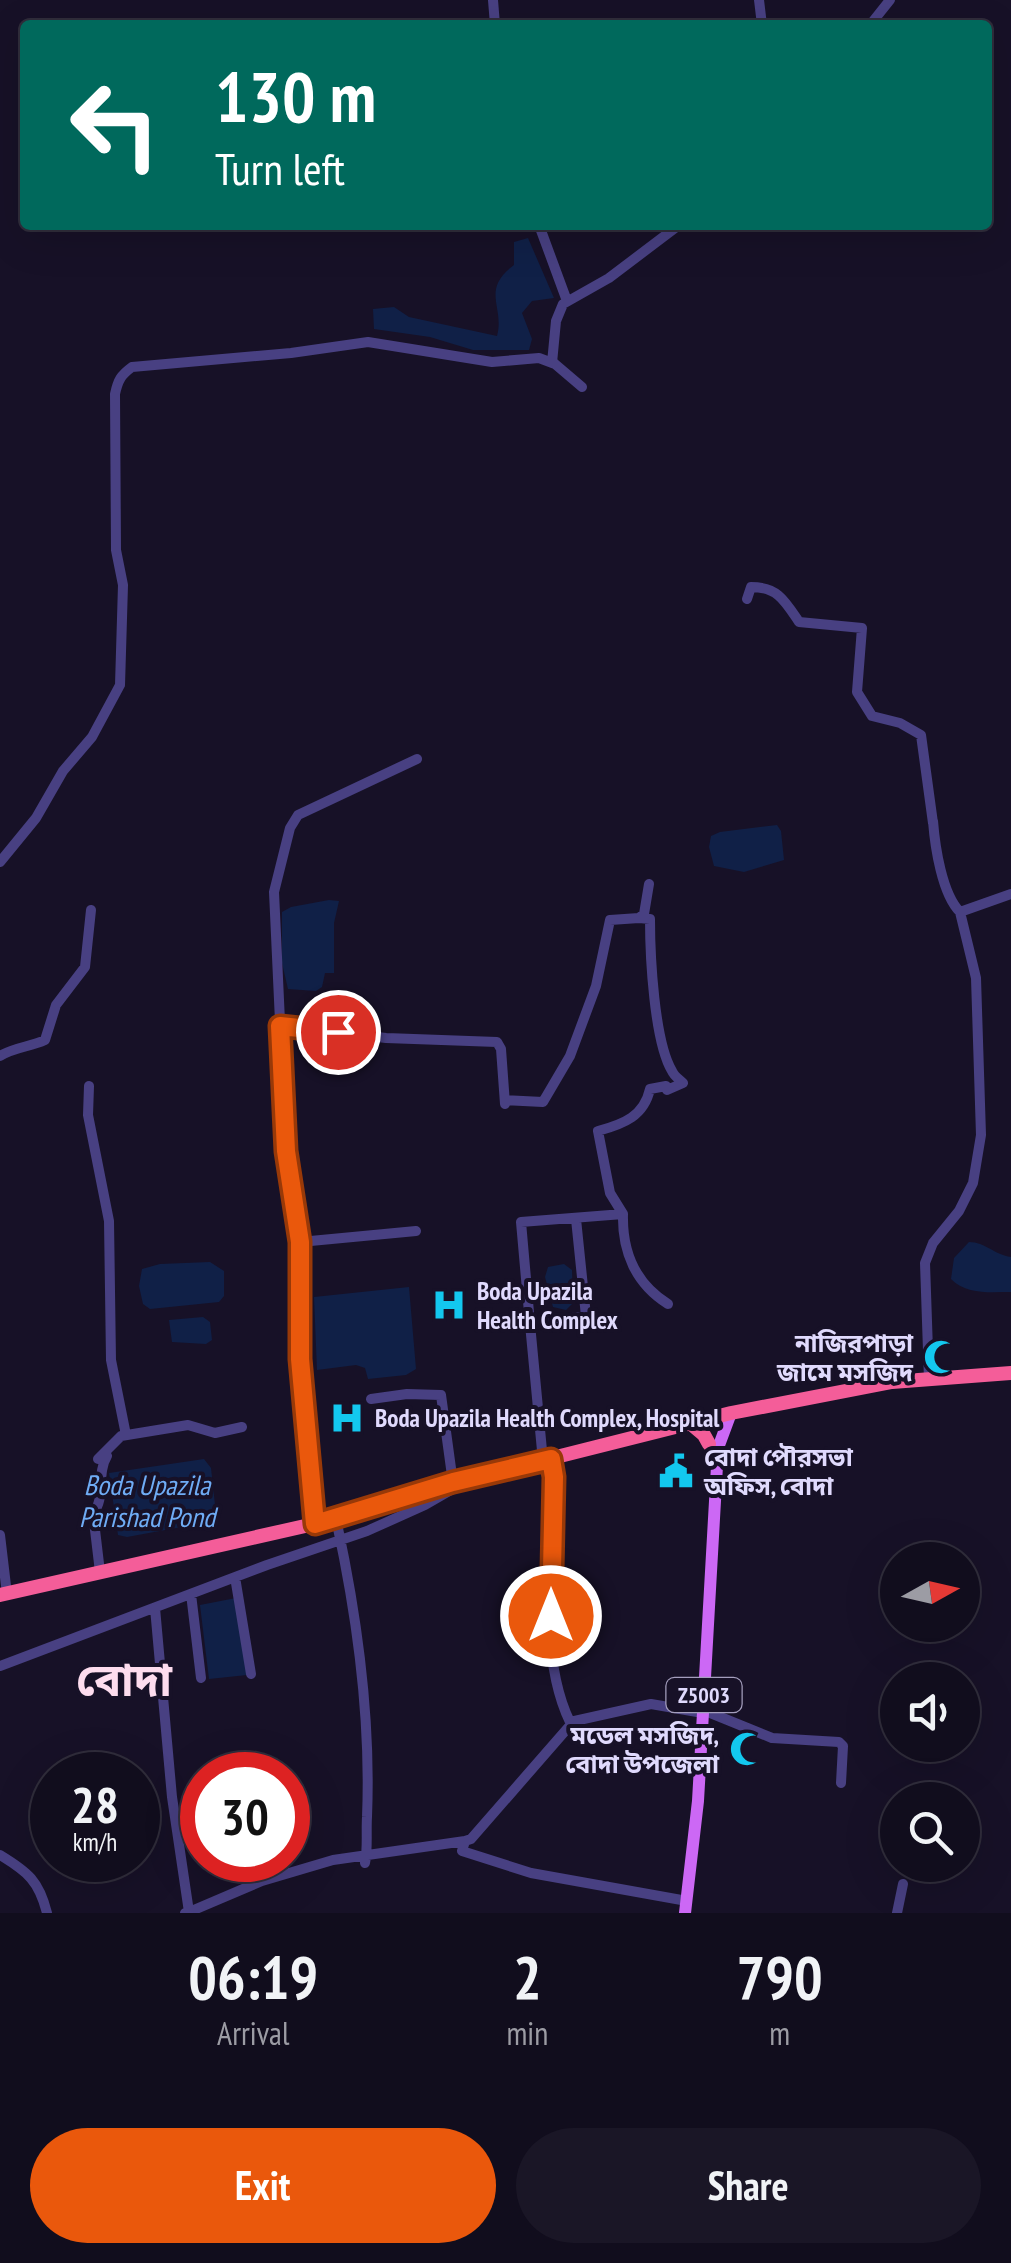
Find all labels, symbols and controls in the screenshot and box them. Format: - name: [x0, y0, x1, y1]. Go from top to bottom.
- text: 130 m: [215, 51, 376, 141]
- icon: left: [50, 60, 180, 190]
- text: Turn left: [215, 139, 345, 197]
- pin: [296, 990, 381, 1075]
- icon: arrive: [311, 1005, 366, 1060]
- place label: Boda Upazila Health Complex: [477, 1275, 618, 1336]
- hospital icon: Boda Upazila Health Complex: [430, 1286, 468, 1324]
- place label: নাজিরপাড়া জামে মসজিদ: [776, 1327, 914, 1388]
- mosque icon: নাজিরপাড়া জামে মসজিদ: [922, 1338, 960, 1376]
- hospital icon: Boda Upazila Health Complex, Hospital: [328, 1399, 366, 1437]
- place label: Boda Upazila Health Complex, Hospital: [375, 1402, 720, 1434]
- place label: বোদা পৌরসভা অফিস, বোদা: [703, 1441, 854, 1502]
- public building icon: বোদা পৌরসভা অফিস, বোদা: [657, 1452, 695, 1490]
- water label: Boda Upazila Parishad Pond: [79, 1466, 219, 1535]
- north arrow: [880, 1542, 980, 1642]
- map controls: [880, 1542, 980, 1882]
- position arrow: [499, 1564, 603, 1668]
- district label: বোদা: [76, 1650, 173, 1708]
- button: sound: [880, 1662, 980, 1762]
- road number: Z5003: [666, 1678, 742, 1712]
- place label: মডেল মসজিদ, বোদা উপজেলা: [565, 1719, 720, 1780]
- mosque icon: মডেল মসজিদ, বোদা উপজেলা: [728, 1730, 766, 1768]
- speed limit sign: 30: [180, 1752, 310, 1882]
- text: 28: [71, 1772, 119, 1837]
- button: search: [880, 1782, 980, 1882]
- text: km/h: [73, 1826, 117, 1858]
- text: 06:19: [188, 1938, 318, 2016]
- text: 2: [513, 1938, 542, 2016]
- text: 790: [737, 1938, 823, 2016]
- text: Arrival: [217, 2012, 289, 2054]
- text: min: [506, 2012, 548, 2054]
- text: m: [769, 2012, 790, 2054]
- button: Exit: [30, 2128, 496, 2243]
- button: Share: [516, 2128, 981, 2243]

